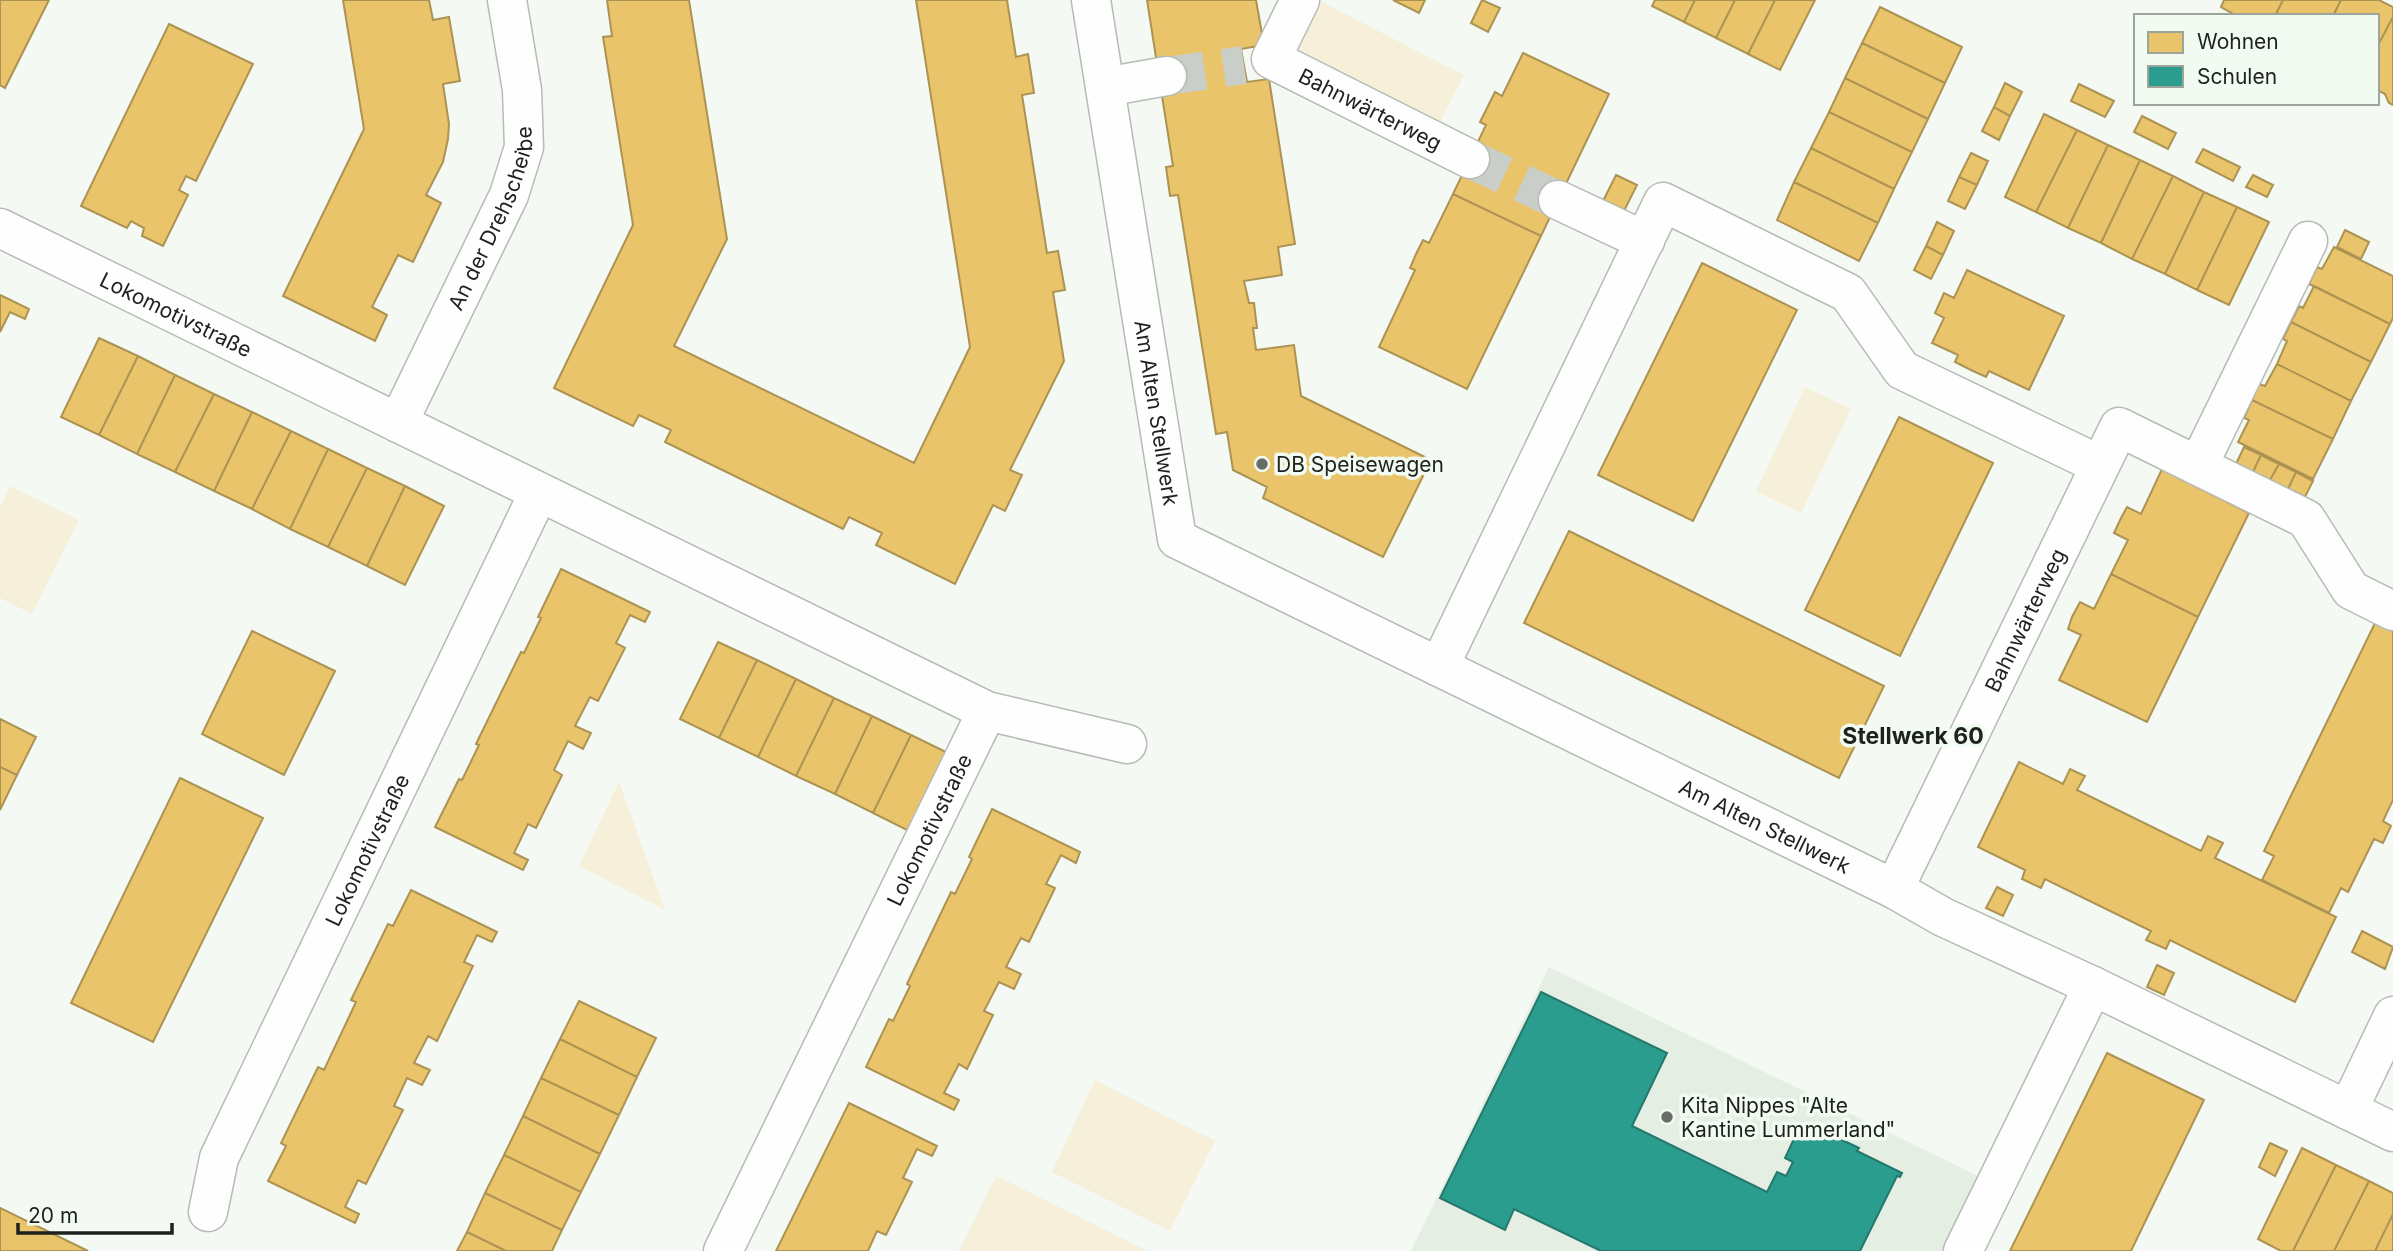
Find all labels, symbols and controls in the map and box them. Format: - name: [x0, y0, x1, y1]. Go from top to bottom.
- legend: [2134, 14, 2379, 105]
- text: Wohnen: [2197, 29, 2279, 54]
- street label: Bahnwärterweg: [1295, 63, 1446, 155]
- text: Schulen: [2197, 64, 2277, 89]
- street label: An der Drehscheibe: [443, 126, 537, 314]
- street label: Lokomotivstraße: [96, 266, 256, 362]
- street label: Am Alten Stellwerk: [1130, 318, 1184, 508]
- place label: DB Speisewagen: [1276, 452, 1444, 477]
- marker: DB Speisewagen: [1254, 456, 1270, 472]
- street label: Bahnwärterweg: [1979, 544, 2070, 696]
- district label: Stellwerk 60: [1842, 722, 1984, 750]
- street label: Lokomotivstraße: [881, 750, 977, 910]
- street label: Lokomotivstraße: [320, 770, 414, 930]
- street label: Am Alten Stellwerk: [1675, 774, 1855, 879]
- place label: Kita Nippes "Alte Kantine Lummerland": [1681, 1093, 1895, 1142]
- marker: Kita Nippes "Alte Kantine Lummerland": [1659, 1109, 1675, 1125]
- scale bar: [18, 1192, 172, 1236]
- text: 20 m: [28, 1203, 78, 1228]

